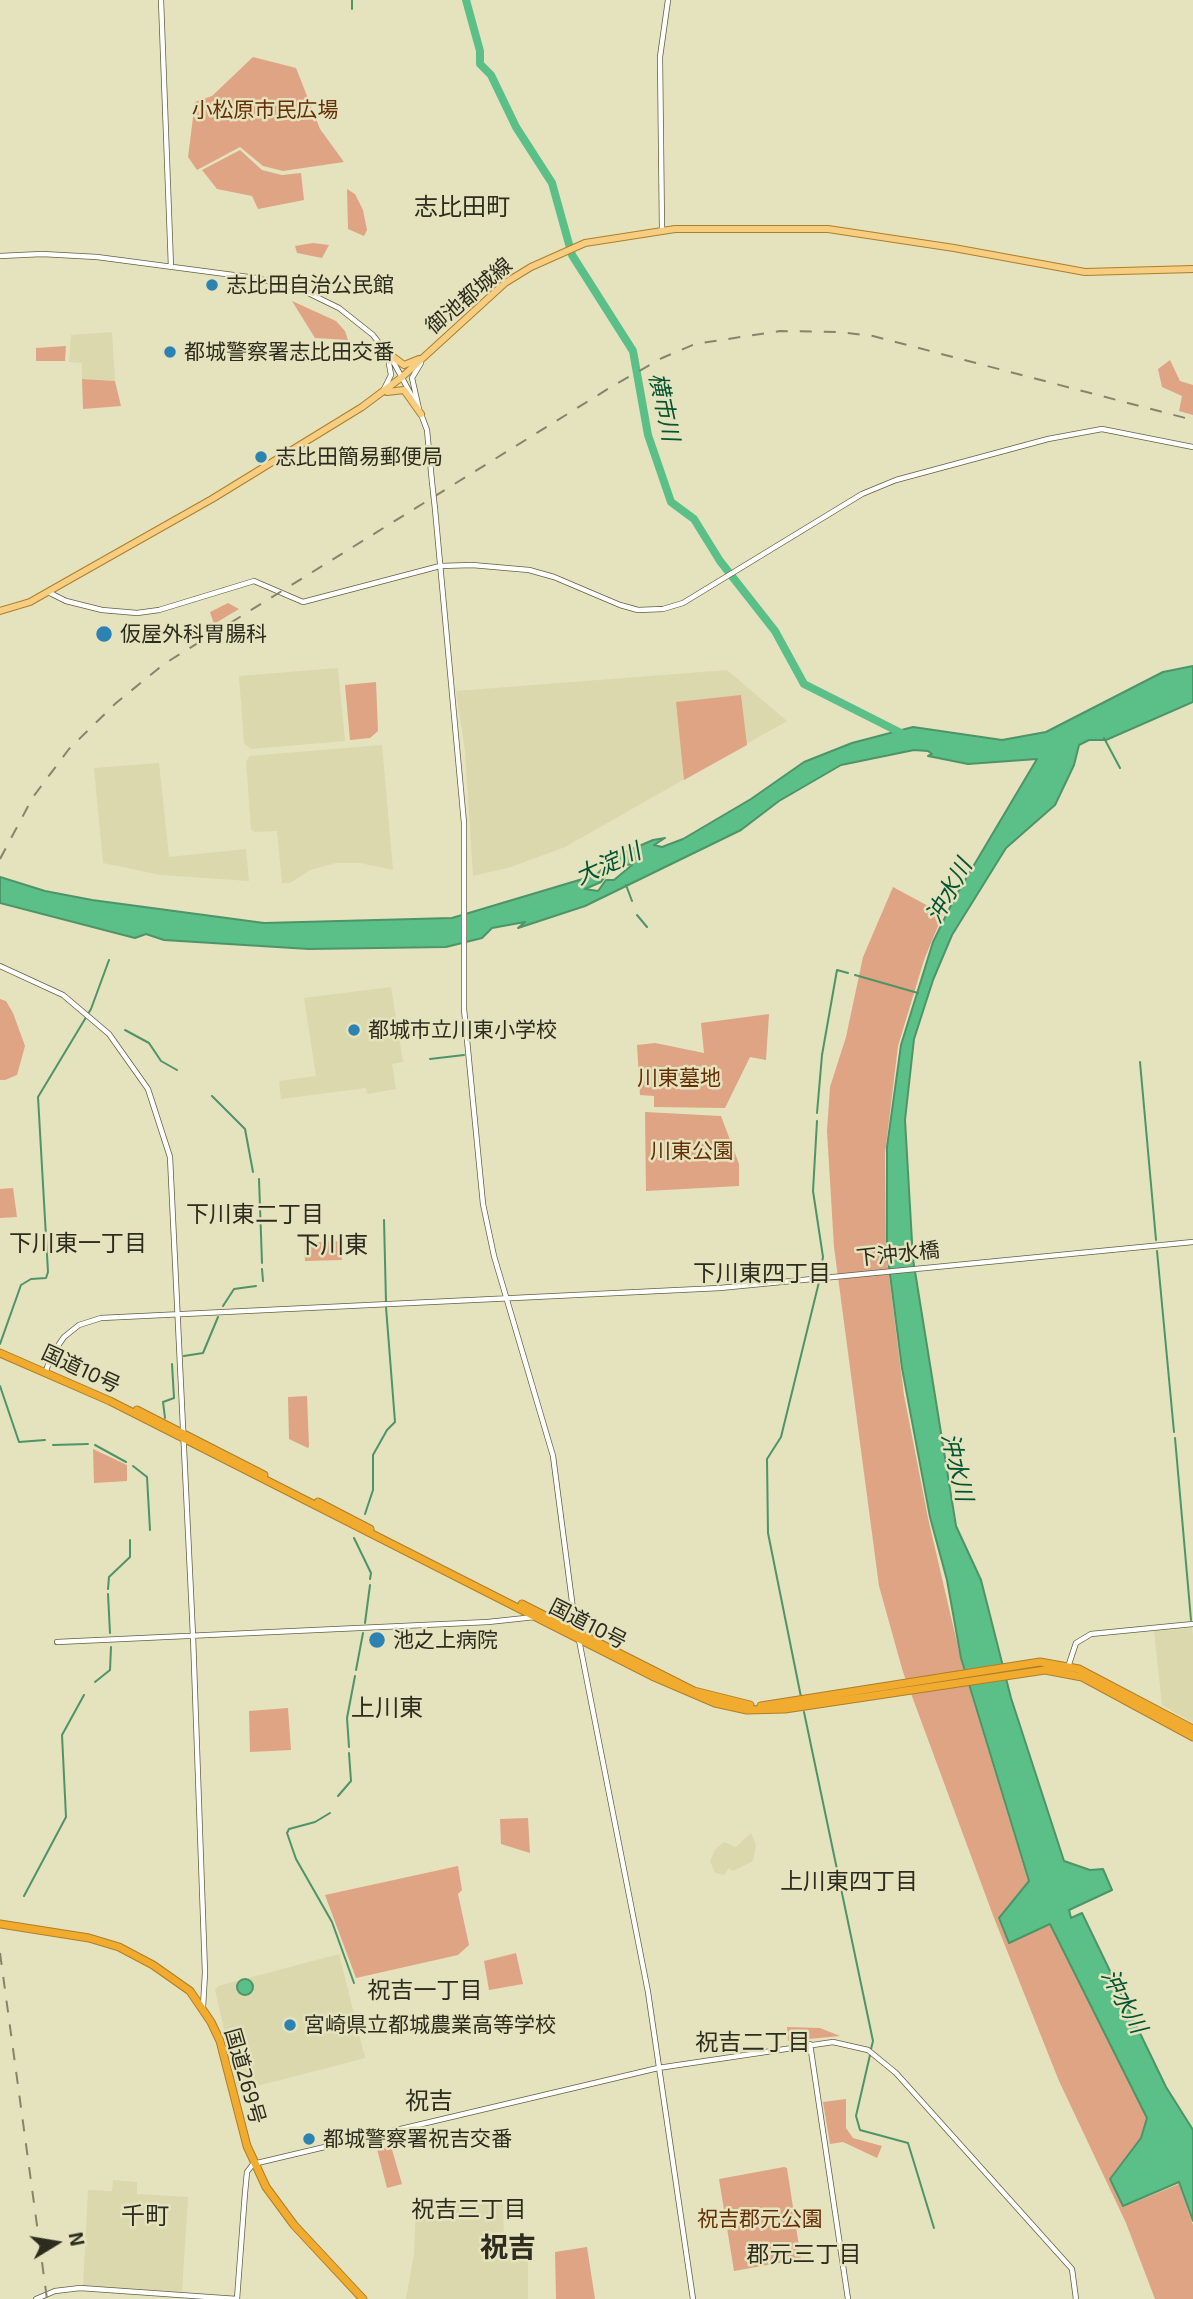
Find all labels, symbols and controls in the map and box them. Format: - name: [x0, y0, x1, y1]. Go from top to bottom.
- park label: 小松原市民広場: [192, 97, 338, 123]
- district label: 志比田町: [414, 193, 510, 221]
- street label: 御池都城線: [421, 253, 517, 339]
- place label: 志比田自治公民館: [226, 272, 394, 298]
- marker: 志比田自治公民館: [204, 277, 220, 293]
- place label: 都城警察署志比田交番: [184, 339, 394, 365]
- marker: 都城警察署志比田交番: [162, 344, 178, 360]
- water label: 横市川: [643, 370, 685, 444]
- place label: 志比田簡易郵便局: [275, 444, 443, 470]
- marker: 志比田簡易郵便局: [253, 449, 269, 465]
- place label: 仮屋外科胃腸科: [120, 621, 267, 647]
- marker: 仮屋外科胃腸科: [94, 624, 114, 644]
- water label: 大淀川: [571, 837, 645, 891]
- water label: 沖水川: [920, 854, 978, 928]
- place label: 都城市立川東小学校: [368, 1017, 557, 1043]
- marker: 都城市立川東小学校: [346, 1022, 362, 1038]
- park label: 川東墓地: [637, 1065, 721, 1091]
- park label: 川東公園: [650, 1138, 734, 1164]
- district label: 下川東二丁目: [186, 1200, 324, 1228]
- district label: 下川東一丁目: [9, 1229, 147, 1257]
- district label: 下川東: [296, 1231, 368, 1259]
- street label: 下沖水橋: [855, 1237, 941, 1271]
- district label: 下川東四丁目: [693, 1259, 831, 1287]
- street label: 国道10号: [38, 1340, 124, 1398]
- water label: 沖水川: [936, 1430, 978, 1504]
- street label: 国道10号: [545, 1594, 631, 1654]
- place label: 池之上病院: [393, 1627, 498, 1653]
- marker: 池之上病院: [367, 1630, 387, 1650]
- district label: 上川東: [351, 1694, 423, 1722]
- district label: 上川東四丁目: [780, 1867, 918, 1895]
- water label: 沖水川: [1096, 1964, 1152, 2038]
- district label: 祝吉一丁目: [368, 1976, 482, 2004]
- place label: 宮崎県立都城農業高等学校: [304, 2012, 556, 2038]
- marker: 宮崎県立都城農業高等学校: [282, 2017, 298, 2033]
- street label: 国道269号: [219, 2025, 271, 2127]
- district label: 祝吉二丁目: [696, 2028, 810, 2056]
- district label: 祝吉: [405, 2087, 453, 2115]
- place label: 都城警察署祝吉交番: [323, 2126, 512, 2152]
- marker: 都城警察署祝吉交番: [301, 2131, 317, 2147]
- district label: 祝吉三丁目: [412, 2195, 526, 2223]
- district label: 千町: [121, 2202, 169, 2230]
- park label: 祝吉郡元公園: [697, 2206, 823, 2232]
- north arrow: [21, 2208, 91, 2278]
- text: N: [65, 2230, 90, 2248]
- district label: 祝吉: [480, 2231, 536, 2265]
- district label: 郡元三丁目: [747, 2240, 861, 2268]

